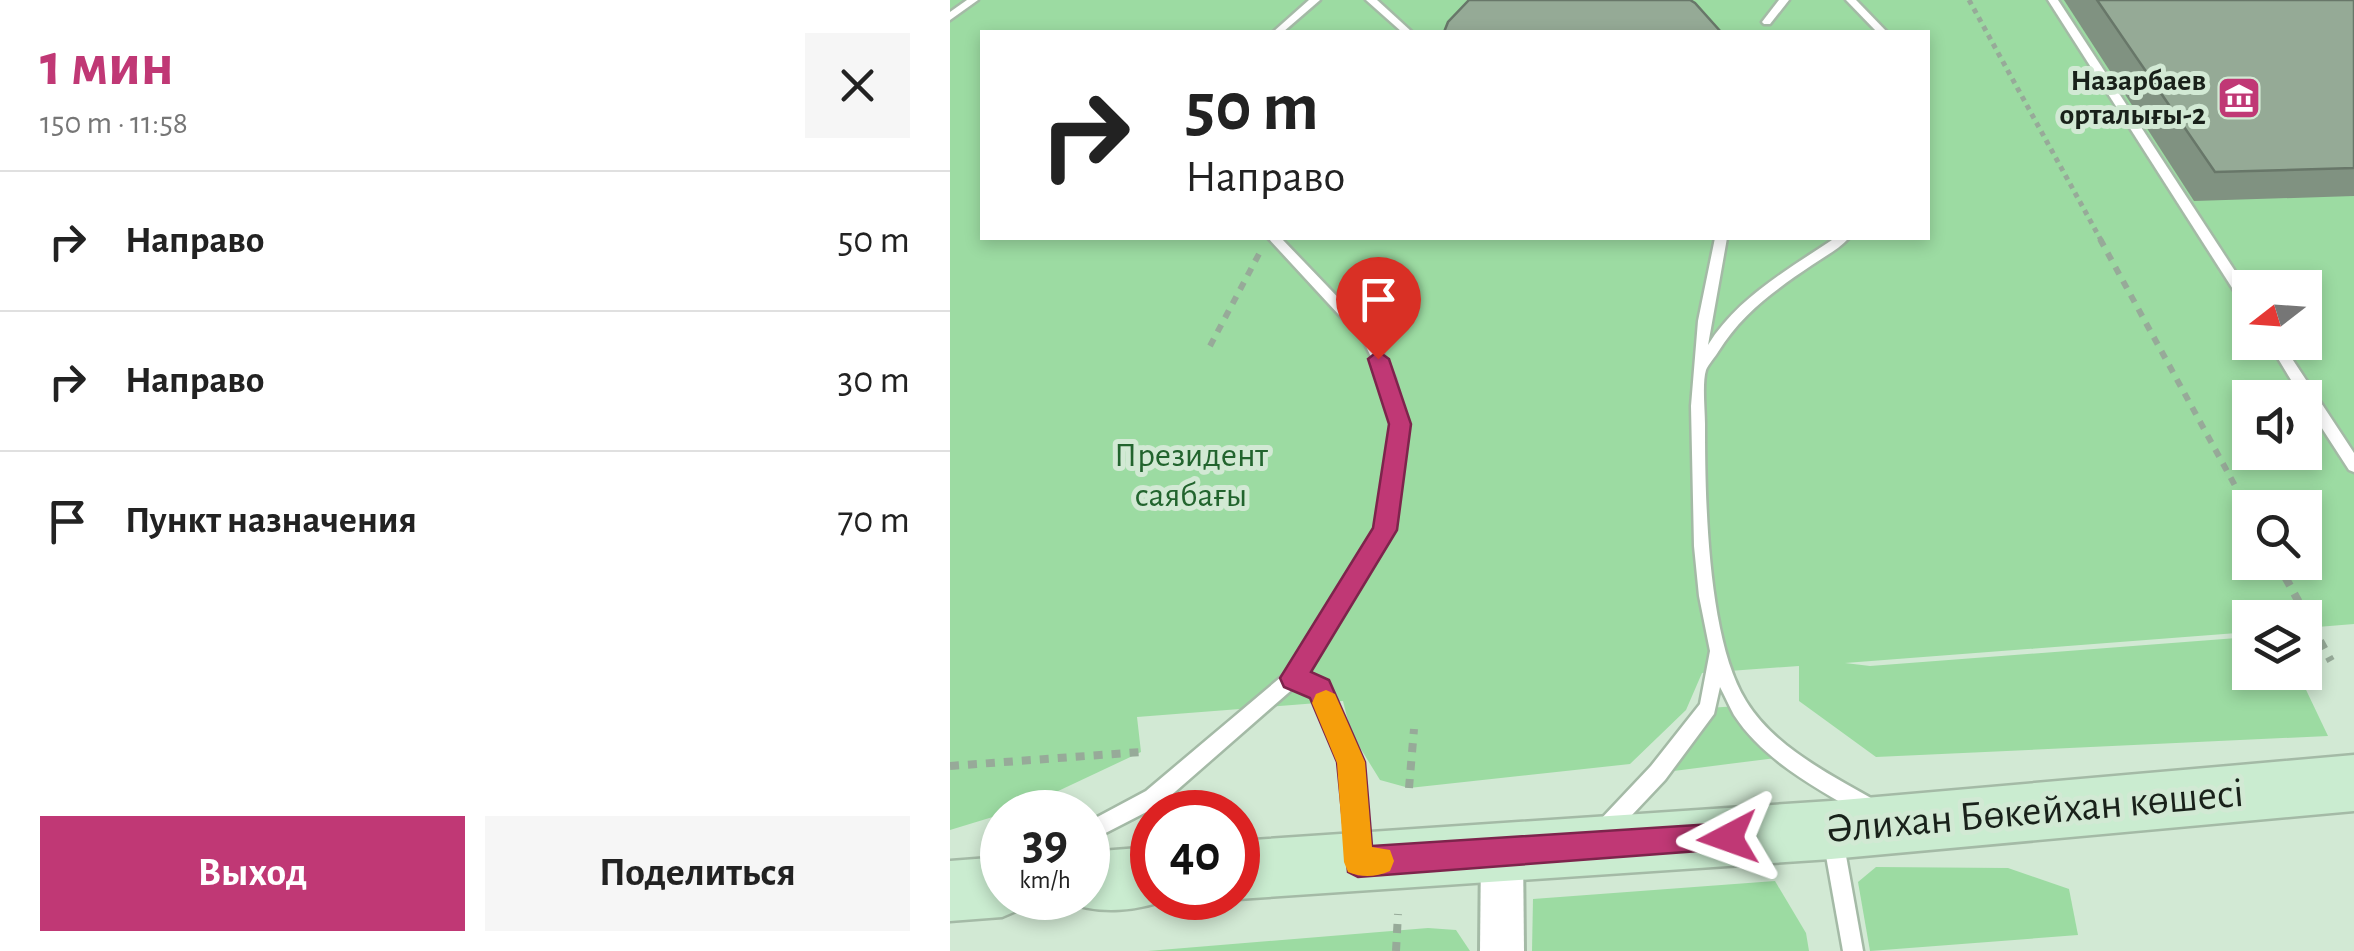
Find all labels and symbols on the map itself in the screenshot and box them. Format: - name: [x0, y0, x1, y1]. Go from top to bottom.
- place label: Назарбаев орталығы-2: [2059, 66, 2206, 130]
- museum icon: Назарбаев орталығы-2: [2216, 75, 2262, 121]
- pin: [1336, 257, 1421, 360]
- north arrow: [2232, 270, 2322, 360]
- park label: Президент саябағы: [1114, 438, 1268, 513]
- street label: Әлихан Бөкейхан көшесі: [1825, 772, 2245, 850]
- position arrow: [1676, 786, 1780, 890]
- speed limit sign: 40: [1130, 790, 1260, 920]

